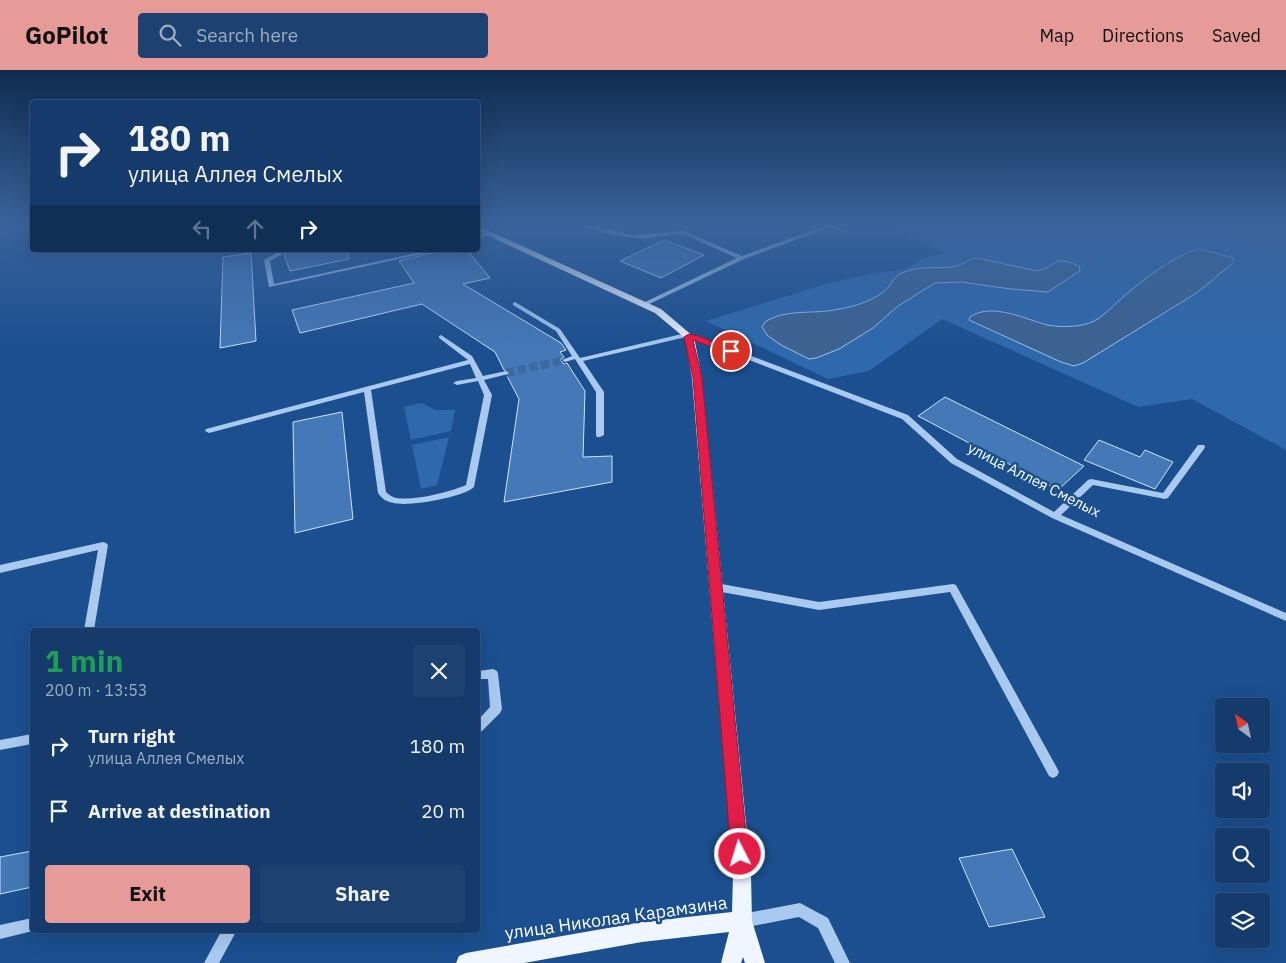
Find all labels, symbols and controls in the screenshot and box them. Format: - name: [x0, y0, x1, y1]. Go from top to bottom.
- search box: [138, 13, 488, 58]
- text: GoPilot: [25, 19, 108, 51]
- icon: search: [156, 21, 184, 49]
- text: Search here: [196, 23, 298, 47]
- text: Map: [1039, 24, 1074, 47]
- text: Directions: [1102, 24, 1184, 47]
- text: Saved: [1212, 24, 1261, 47]
- text: 180 m: [128, 115, 231, 161]
- icon: right: [45, 120, 110, 185]
- text: улица Аллея Смелых: [128, 159, 343, 188]
- icon: left: [188, 215, 216, 243]
- icon: ahead: [241, 215, 269, 243]
- icon: right: [294, 215, 322, 243]
- pin: [710, 330, 752, 372]
- icon: arrive: [717, 337, 745, 365]
- street label: улица Аллея Смелых: [965, 438, 1104, 521]
- text: 1 min: [45, 641, 123, 680]
- button: close: [413, 645, 465, 697]
- text: 200 m · 13:53: [45, 680, 147, 700]
- north arrow: [1215, 698, 1270, 752]
- map controls: [1215, 698, 1270, 948]
- text: Turn right: [88, 724, 175, 748]
- icon: right: [45, 732, 73, 760]
- text: 180 m: [410, 734, 465, 758]
- text: улица Аллея Смелых: [88, 748, 244, 768]
- button: sound: [1215, 763, 1270, 818]
- icon: arrive: [45, 797, 73, 825]
- text: Arrive at destination: [88, 799, 271, 823]
- text: 20 m: [421, 799, 465, 823]
- position arrow: [713, 827, 765, 879]
- button: search: [1215, 828, 1270, 883]
- button: Exit: [45, 865, 250, 923]
- button: Share: [260, 865, 465, 923]
- street label: улица Николая Карамзина: [503, 890, 729, 945]
- button: layers: [1215, 893, 1270, 948]

